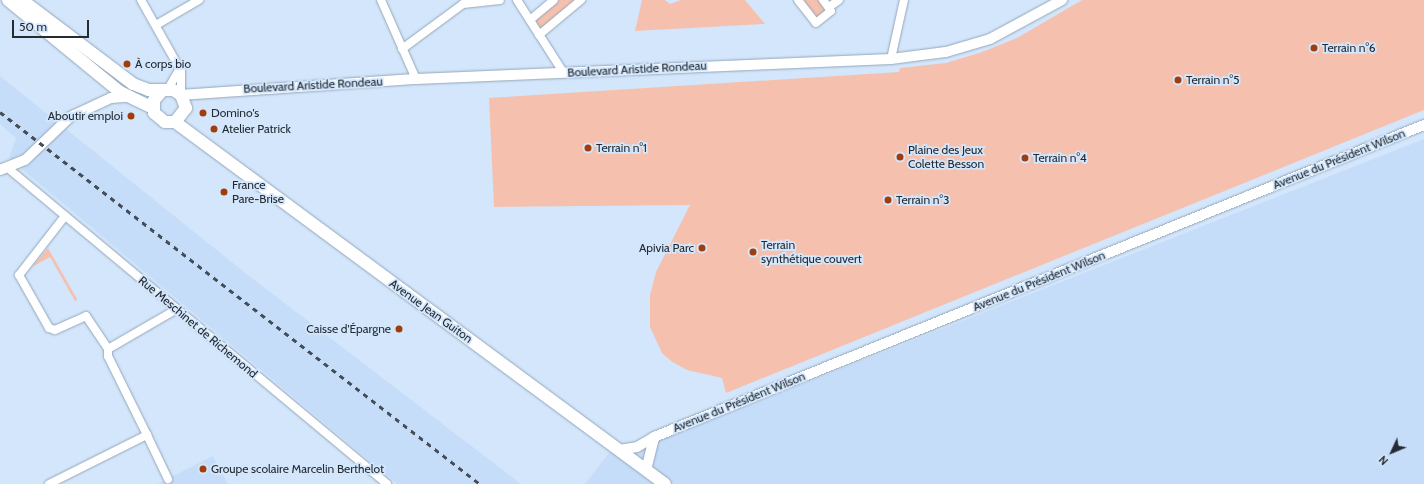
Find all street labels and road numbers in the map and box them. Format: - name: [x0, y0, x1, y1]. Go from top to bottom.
- street label: Boulevard Aristide Rondeau: [567, 58, 707, 80]
- street label: Boulevard Aristide Rondeau: [243, 74, 383, 96]
- street label: Avenue du Président Wilson: [1271, 126, 1407, 192]
- street label: Avenue du Président Wilson: [971, 248, 1107, 314]
- street label: Rue Meschinet de Richemond: [136, 273, 260, 381]
- street label: Avenue Jean Guiton: [387, 276, 475, 346]
- street label: Avenue du Président Wilson: [671, 369, 807, 435]

